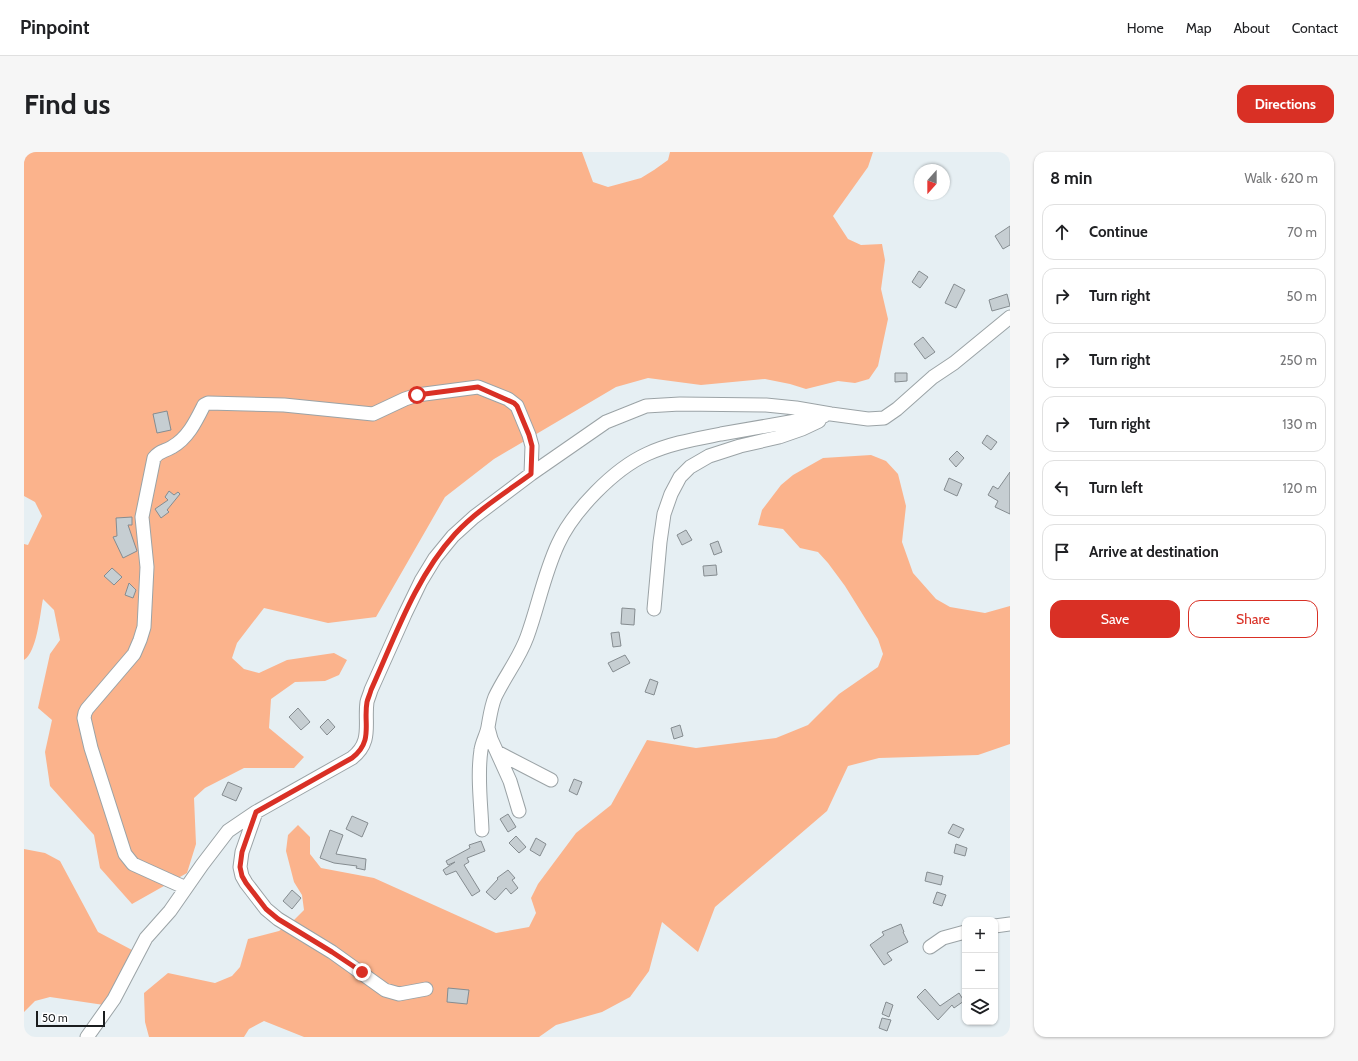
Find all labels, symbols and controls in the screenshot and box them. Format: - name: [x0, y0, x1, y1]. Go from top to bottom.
- text: Pinpoint: [20, 16, 89, 39]
- text: Home: [1127, 19, 1164, 37]
- text: Map: [1186, 19, 1211, 37]
- text: About: [1233, 19, 1270, 37]
- text: Contact: [1292, 19, 1338, 37]
- button: Directions: [1237, 85, 1334, 123]
- text: Find us: [24, 87, 110, 121]
- north arrow: [914, 164, 950, 200]
- text: 8 min: [1050, 168, 1092, 188]
- text: Walk · 620 m: [1245, 170, 1318, 186]
- icon: ahead: [1051, 221, 1073, 243]
- text: Continue: [1089, 223, 1148, 241]
- text: 70 m: [1287, 224, 1317, 240]
- icon: right: [1051, 285, 1073, 307]
- text: Turn right: [1089, 287, 1150, 305]
- text: 50 m: [1287, 288, 1317, 304]
- icon: right: [1051, 349, 1073, 371]
- text: Turn right: [1089, 351, 1150, 369]
- text: 250 m: [1280, 352, 1317, 368]
- route start: [408, 386, 426, 404]
- icon: right: [1051, 413, 1073, 435]
- text: Turn right: [1089, 415, 1150, 433]
- text: 130 m: [1282, 416, 1317, 432]
- icon: left: [1051, 477, 1073, 499]
- text: Turn left: [1089, 479, 1143, 497]
- text: 120 m: [1283, 480, 1317, 496]
- icon: arrive: [1051, 541, 1073, 563]
- text: Arrive at destination: [1089, 543, 1219, 561]
- button: Save: [1050, 600, 1180, 638]
- button: Share: [1188, 600, 1318, 638]
- map controls: [962, 917, 998, 1025]
- button: +: [962, 917, 998, 953]
- button: −: [962, 953, 998, 989]
- route end: [353, 963, 371, 981]
- button: layers: [962, 989, 998, 1025]
- scale bar: [36, 1009, 105, 1028]
- text: 50 m: [42, 1011, 68, 1025]

